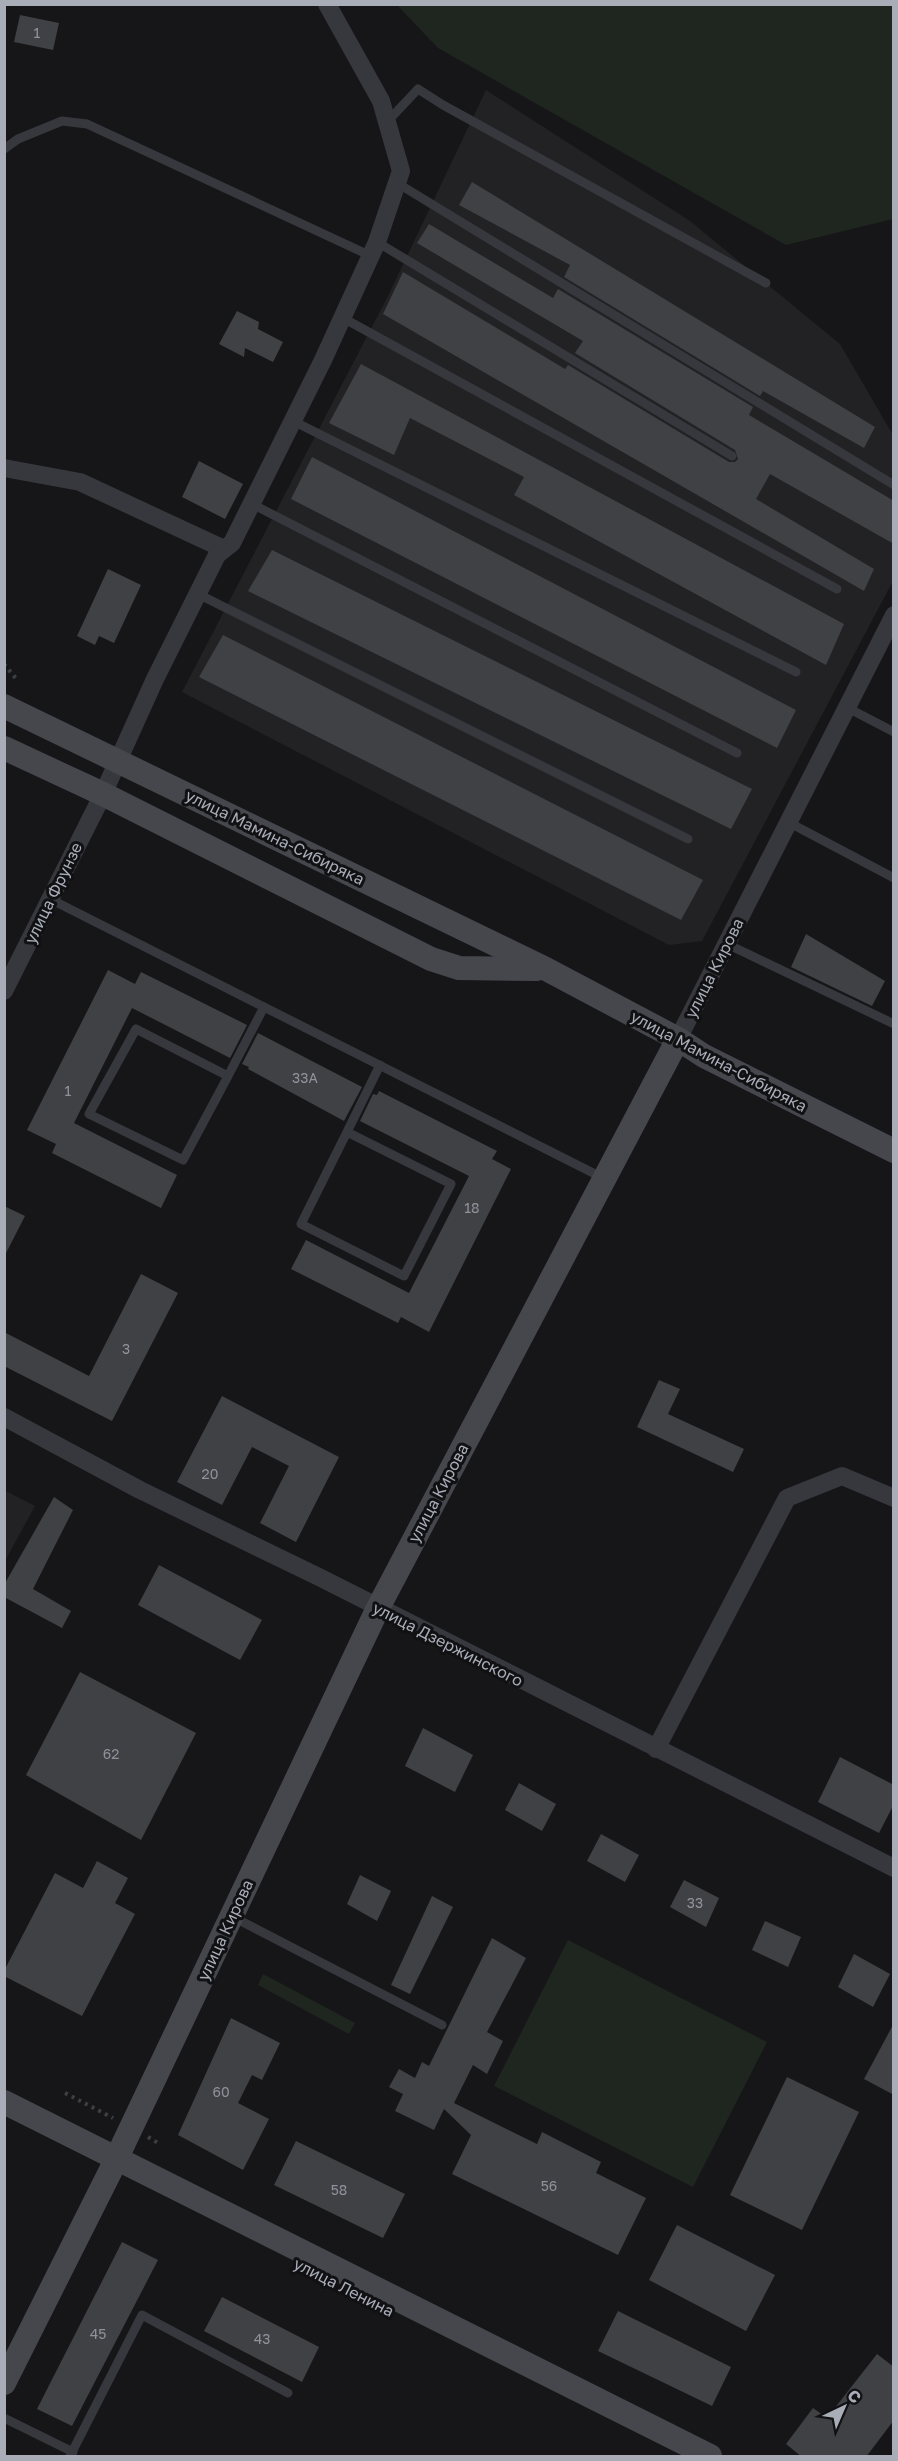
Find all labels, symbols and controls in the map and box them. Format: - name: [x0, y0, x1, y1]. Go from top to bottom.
- house number: 1: [34, 24, 41, 41]
- street label: улица Мамина-Сибиряка: [182, 785, 368, 889]
- street label: улица Фрунзе: [20, 839, 86, 947]
- street label: улица Кирова: [680, 915, 748, 1021]
- street label: улица Мамина-Сибиряка: [627, 1006, 811, 1116]
- house number: 33А: [292, 1069, 318, 1086]
- house number: 1: [65, 1082, 72, 1099]
- house number: 18: [464, 1199, 480, 1216]
- house number: 3: [122, 1340, 130, 1357]
- street label: улица Кирова: [403, 1440, 473, 1546]
- house number: 20: [202, 1465, 218, 1482]
- street label: улица Дзержинского: [370, 1597, 526, 1691]
- house number: 62: [103, 1745, 119, 1762]
- street label: улица Кирова: [193, 1876, 257, 1984]
- house number: 33: [687, 1894, 703, 1911]
- house number: 60: [212, 2083, 230, 2100]
- house number: 56: [541, 2177, 557, 2194]
- house number: 58: [331, 2181, 347, 2198]
- street label: улица Ленина: [290, 2253, 398, 2321]
- house number: 45: [90, 2325, 106, 2342]
- house number: 43: [254, 2330, 270, 2347]
- north arrow: [814, 2377, 874, 2437]
- text: С: [843, 2385, 865, 2407]

